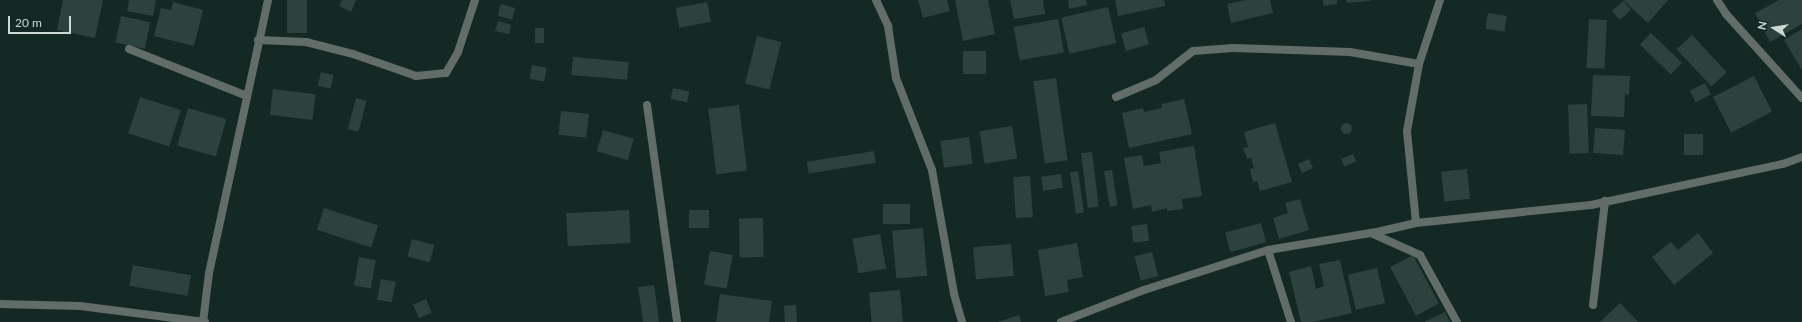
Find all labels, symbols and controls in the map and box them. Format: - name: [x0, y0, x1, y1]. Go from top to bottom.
- scale bar: [10, 8, 73, 34]
- north arrow: [1754, 8, 1794, 48]
- text: 20 m: [15, 15, 42, 30]
- text: N: [1755, 20, 1769, 31]

